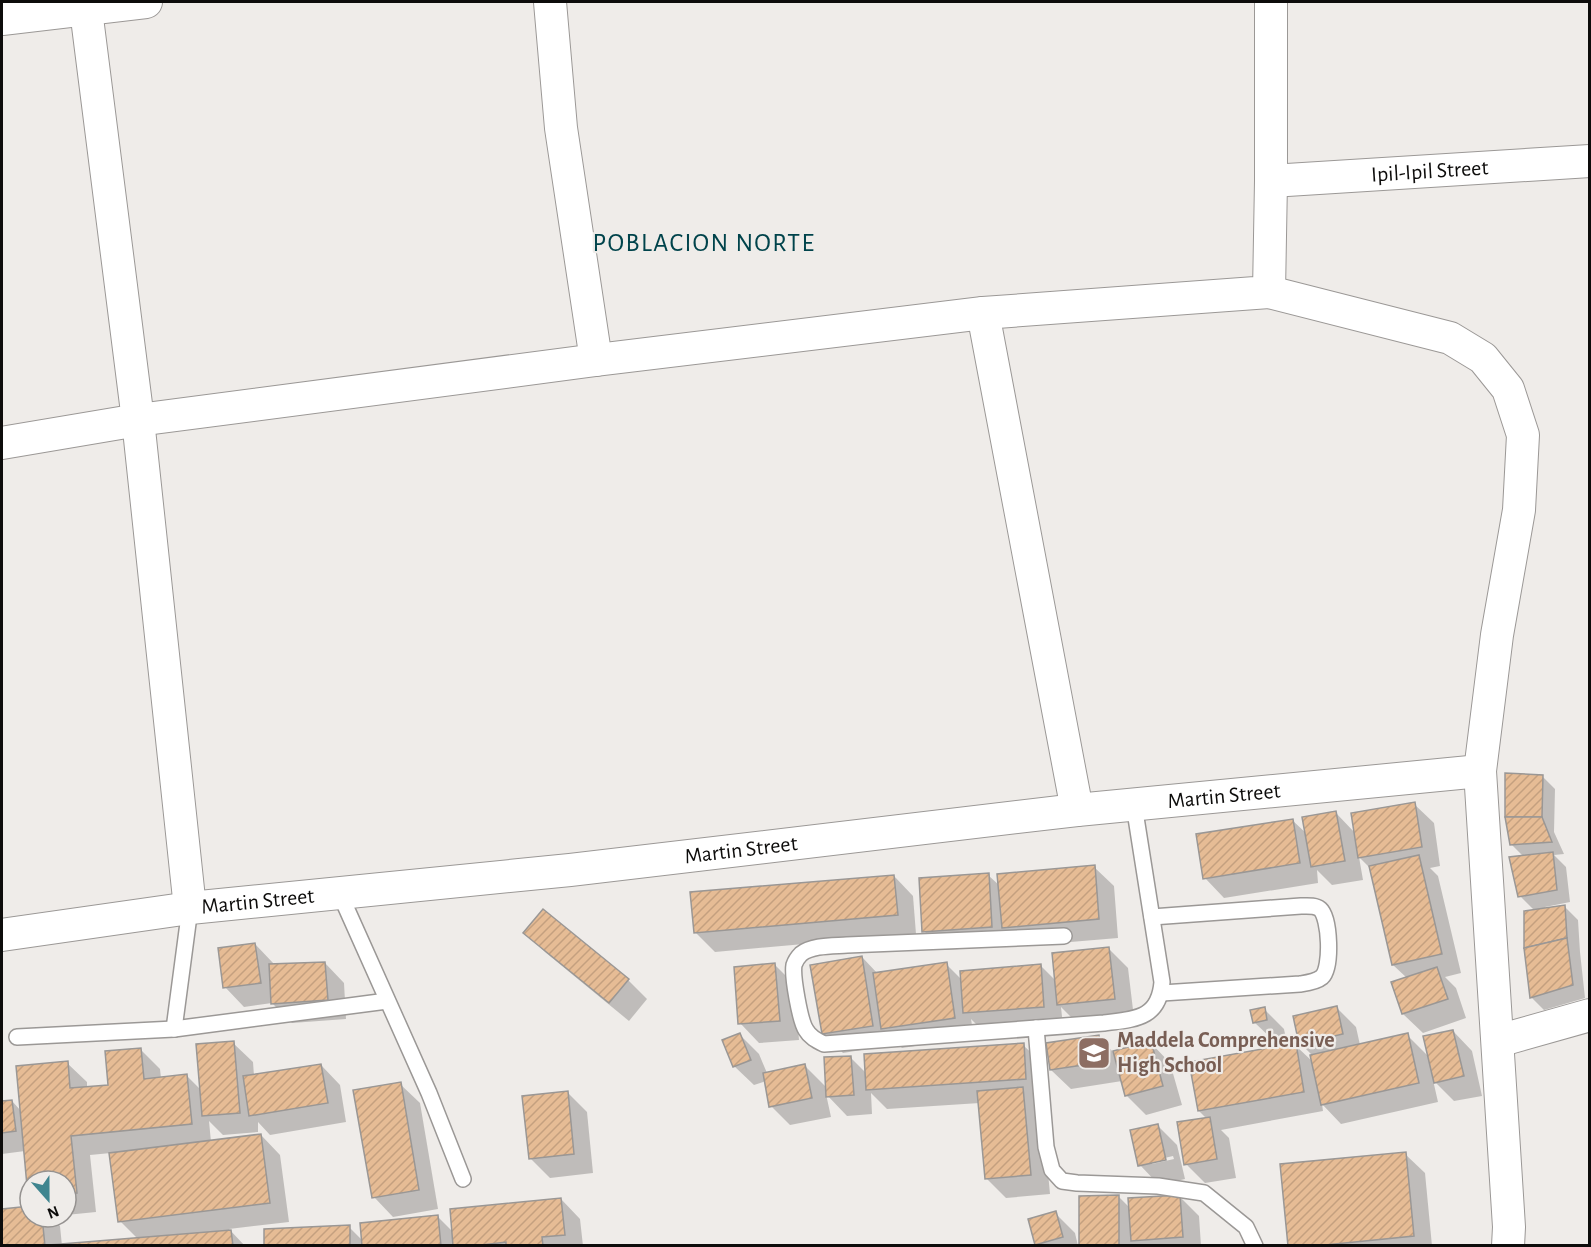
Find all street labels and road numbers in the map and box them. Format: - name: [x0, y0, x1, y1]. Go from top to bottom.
- street label: Ipil-Ipil Street: [1370, 156, 1489, 186]
- street label: Martin Street: [1166, 779, 1281, 812]
- street label: Martin Street: [683, 832, 799, 867]
- street label: Martin Street: [200, 885, 315, 918]

